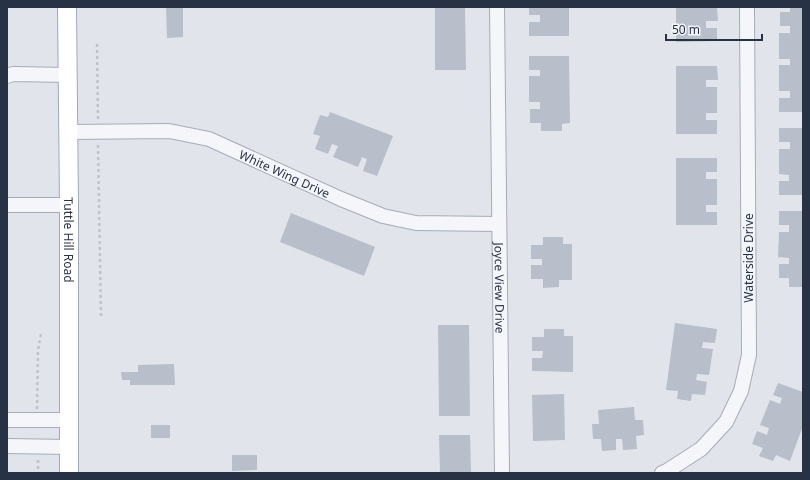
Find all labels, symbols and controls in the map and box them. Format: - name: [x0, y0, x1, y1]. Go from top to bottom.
- scale bar: [666, 16, 762, 42]
- text: 50 m: [672, 21, 700, 38]
- street label: White Wing Drive: [237, 145, 333, 202]
- street label: Tuttle Hill Road: [60, 197, 78, 283]
- street label: Waterside Drive: [740, 213, 757, 303]
- street label: Joyce View Drive: [491, 241, 509, 334]

